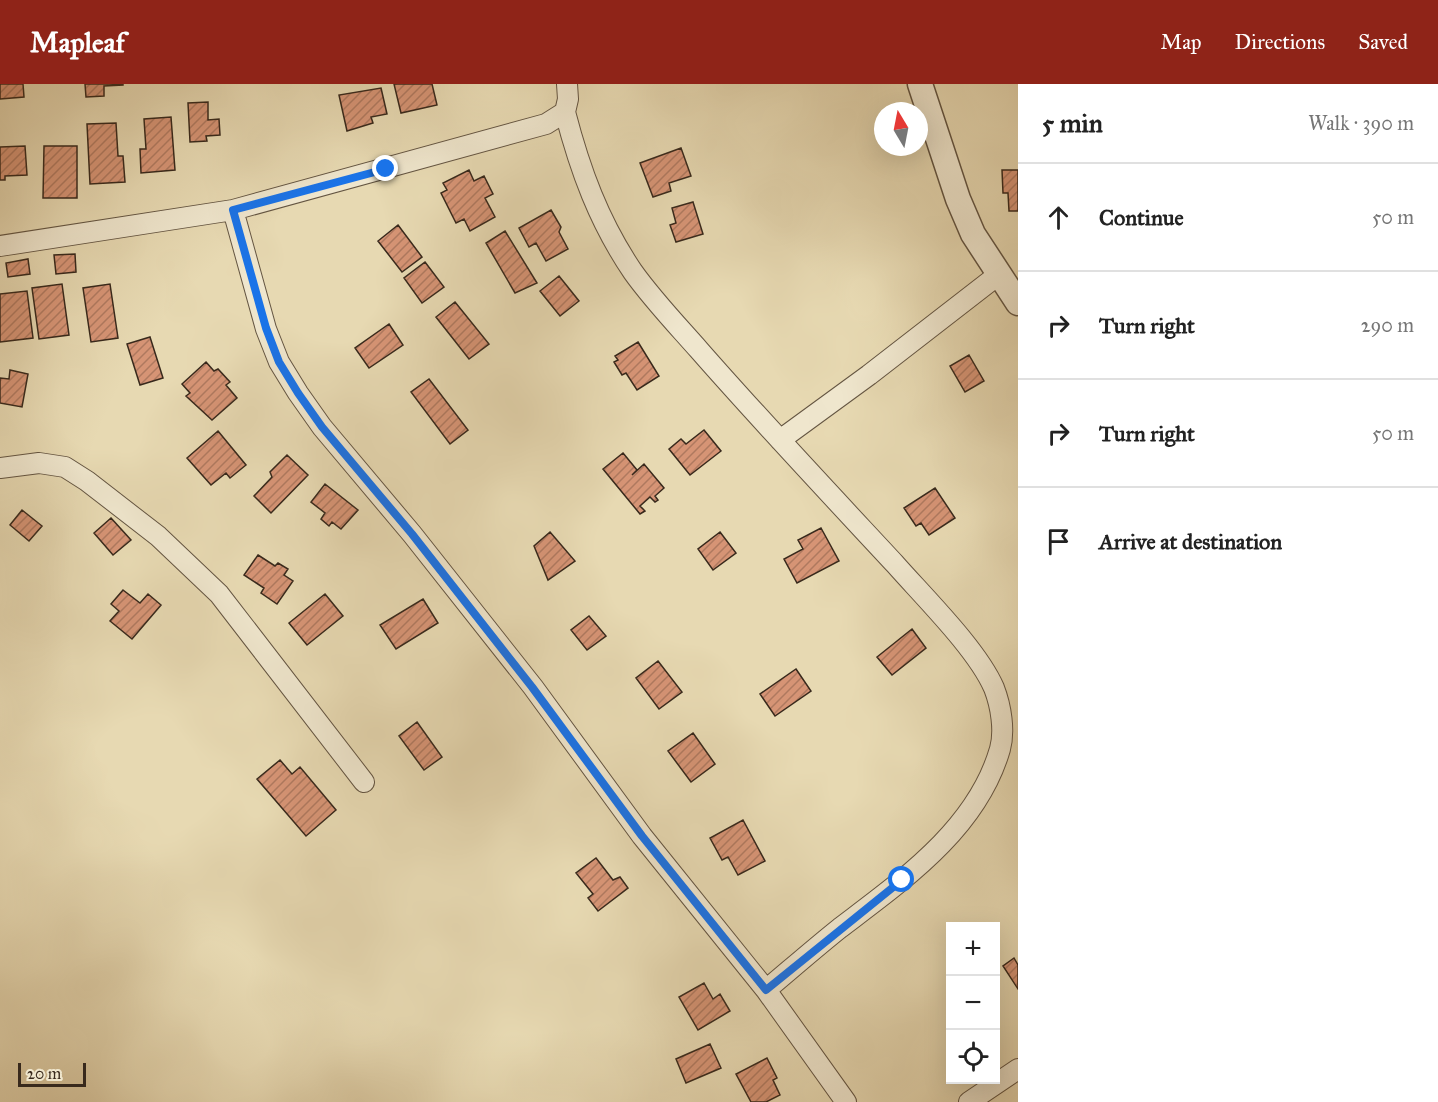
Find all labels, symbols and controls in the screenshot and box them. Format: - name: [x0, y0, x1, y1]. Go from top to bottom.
- text: Mapleaf: [30, 25, 125, 60]
- text: Map: [1161, 29, 1202, 55]
- text: Directions: [1235, 29, 1325, 55]
- text: Saved: [1358, 29, 1408, 55]
- north arrow: [874, 102, 928, 156]
- text: 5 min: [1042, 107, 1103, 139]
- text: Walk · 390 m: [1308, 111, 1414, 135]
- route end: [372, 155, 398, 181]
- icon: ahead: [1042, 201, 1075, 234]
- text: Continue: [1099, 204, 1184, 231]
- text: 50 m: [1372, 205, 1414, 229]
- icon: right: [1042, 309, 1075, 342]
- text: Turn right: [1099, 312, 1195, 339]
- text: 290 m: [1361, 313, 1414, 337]
- icon: right: [1042, 417, 1075, 450]
- text: Turn right: [1099, 420, 1195, 447]
- text: 50 m: [1372, 421, 1414, 445]
- icon: arrive: [1042, 525, 1075, 558]
- text: Arrive at destination: [1099, 528, 1282, 555]
- route start: [888, 866, 914, 892]
- map controls: [946, 922, 1000, 1084]
- button: +: [946, 922, 1000, 976]
- button: −: [946, 976, 1000, 1030]
- button: locate: [946, 1030, 1000, 1084]
- scale bar: [18, 1060, 86, 1088]
- text: 20 m: [27, 1064, 61, 1083]

